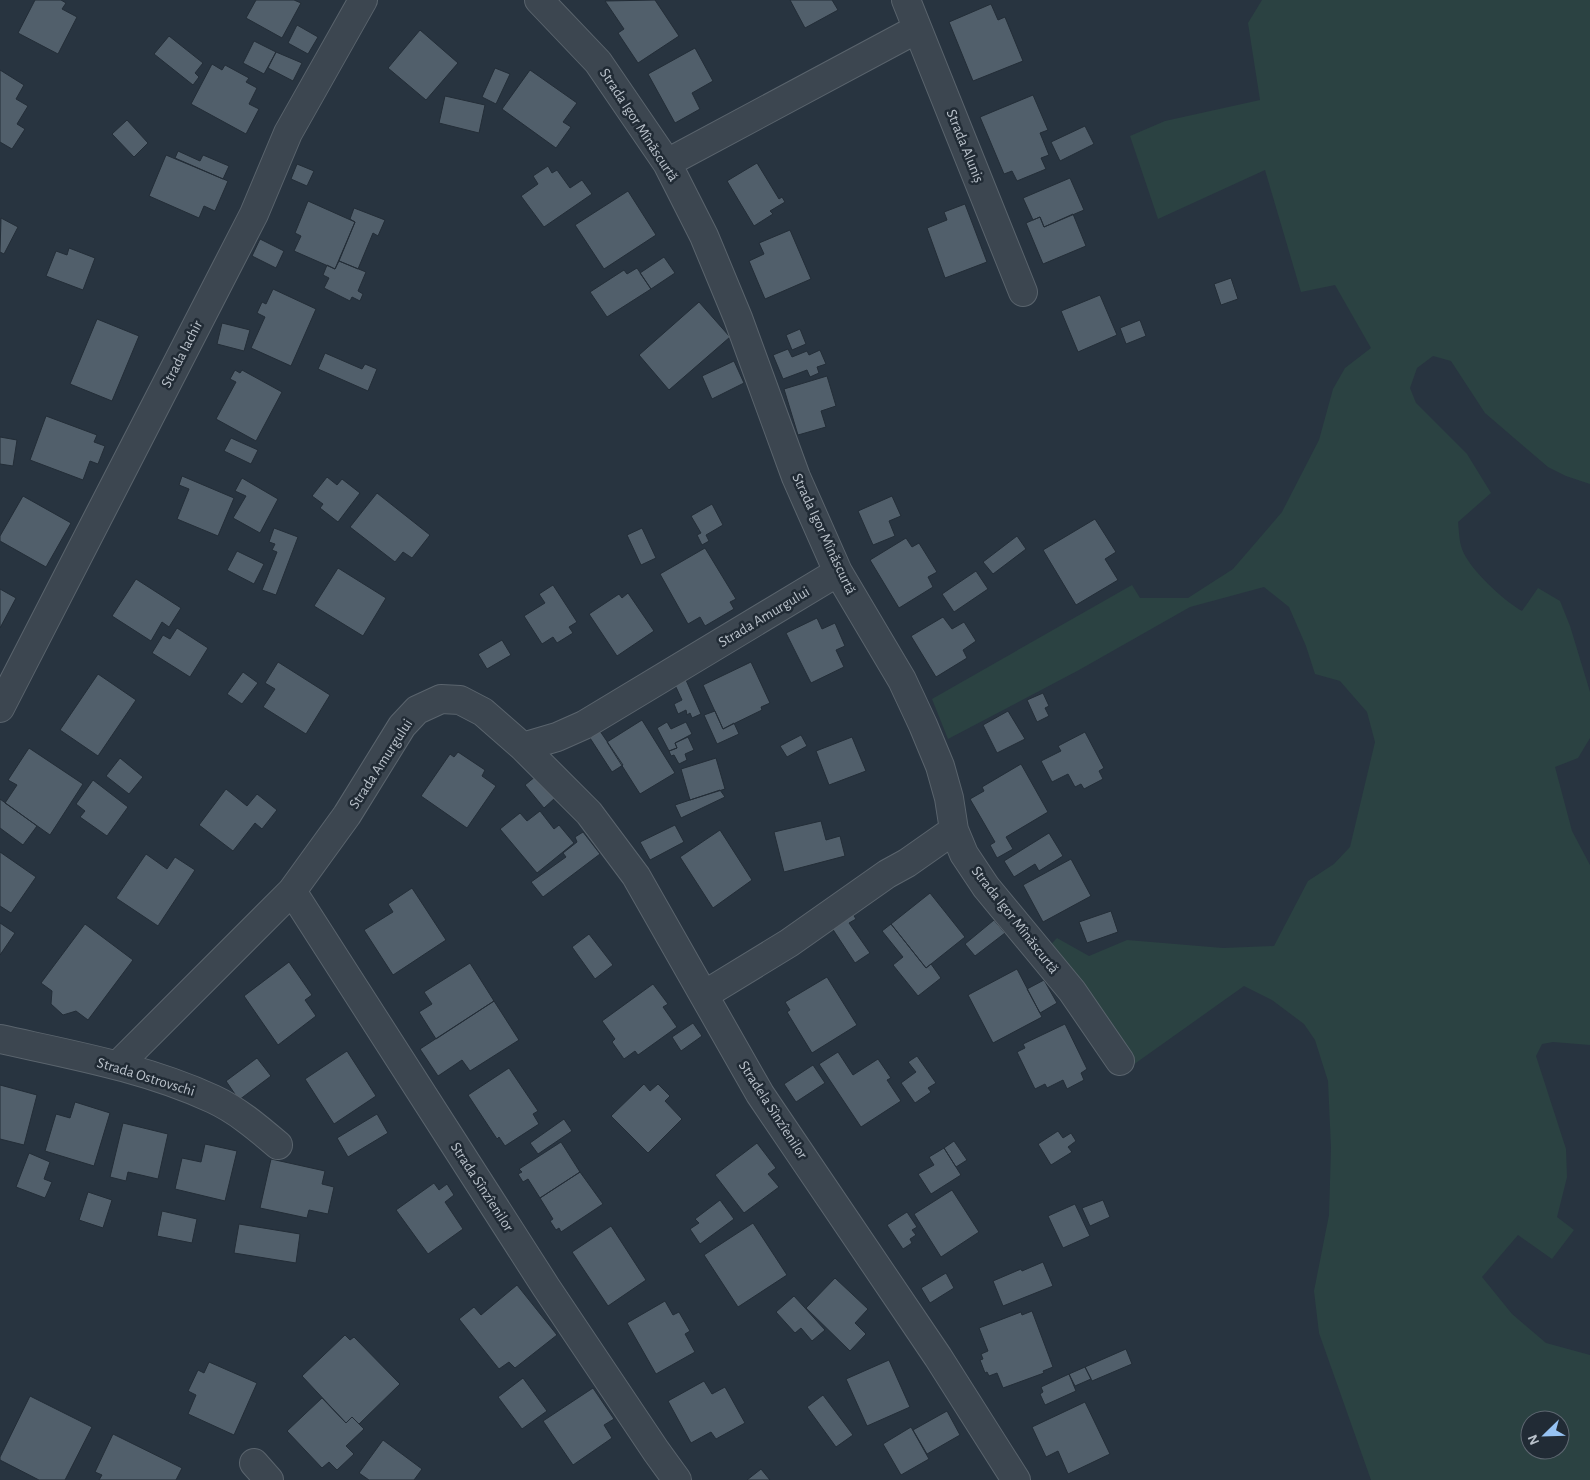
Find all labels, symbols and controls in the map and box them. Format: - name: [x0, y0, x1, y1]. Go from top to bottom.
- street label: Strada Igor Mînăscurtă: [597, 66, 681, 184]
- street label: Strada Aluniș: [943, 107, 986, 185]
- street label: Strada Iachir: [159, 318, 205, 390]
- street label: Strada Igor Mînăscurtă: [789, 471, 859, 597]
- street label: Strada Amurgului: [716, 584, 812, 650]
- street label: Strada Amurgului: [347, 717, 415, 811]
- street label: Strada Igor Mînăscurtă: [969, 864, 1061, 977]
- street label: Strada Ostrovschi: [95, 1055, 197, 1099]
- street label: Stradela Sînzîenilor: [736, 1058, 810, 1162]
- street label: Strada Sînzîenilor: [448, 1140, 516, 1234]
- north arrow: [1520, 1410, 1570, 1460]
- text: N: [1526, 1432, 1542, 1447]

